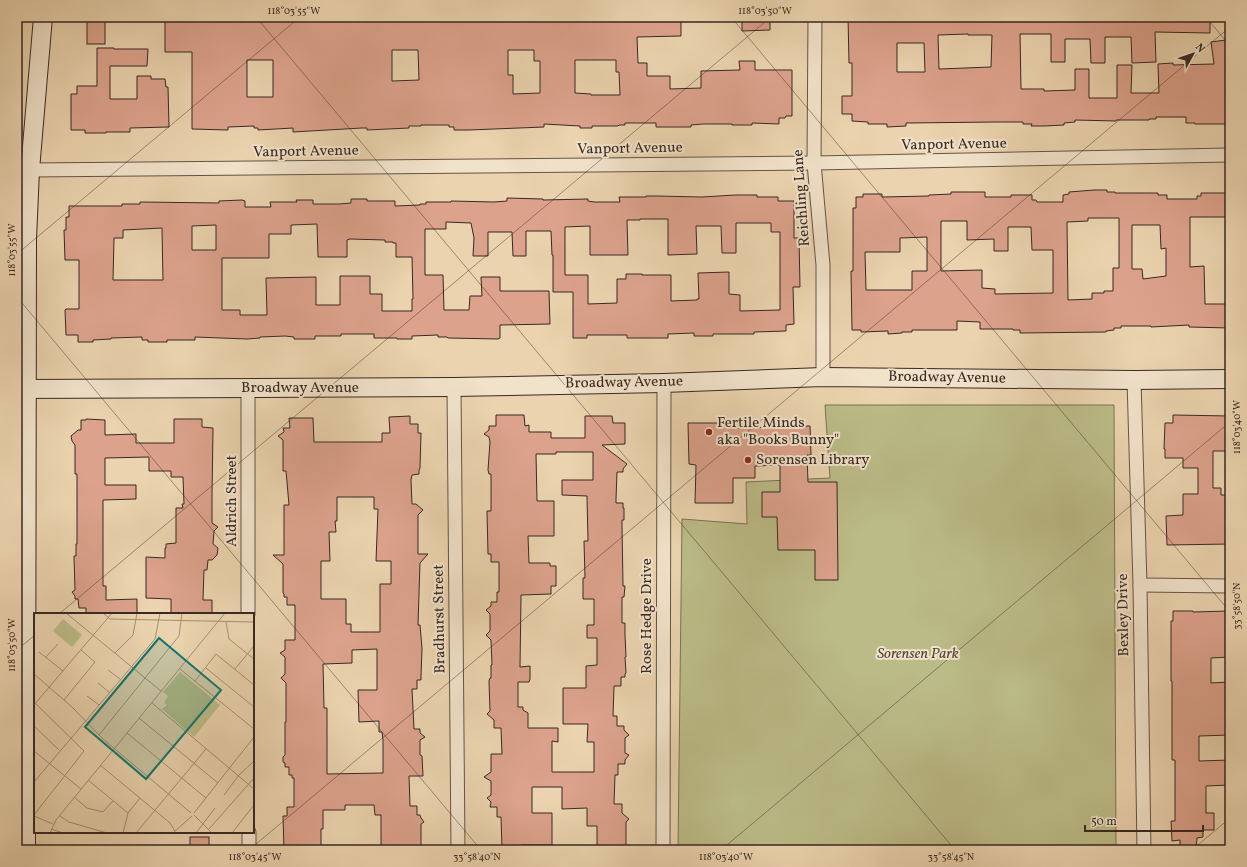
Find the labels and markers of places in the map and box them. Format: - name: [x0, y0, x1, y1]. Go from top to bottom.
- place label: Fertile Minds aka "Books Bunny": [717, 413, 839, 451]
- marker: Fertile Minds aka "Books Bunny": [704, 427, 714, 437]
- place label: Sorensen Library: [756, 450, 869, 471]
- marker: Sorensen Library: [743, 455, 753, 465]

